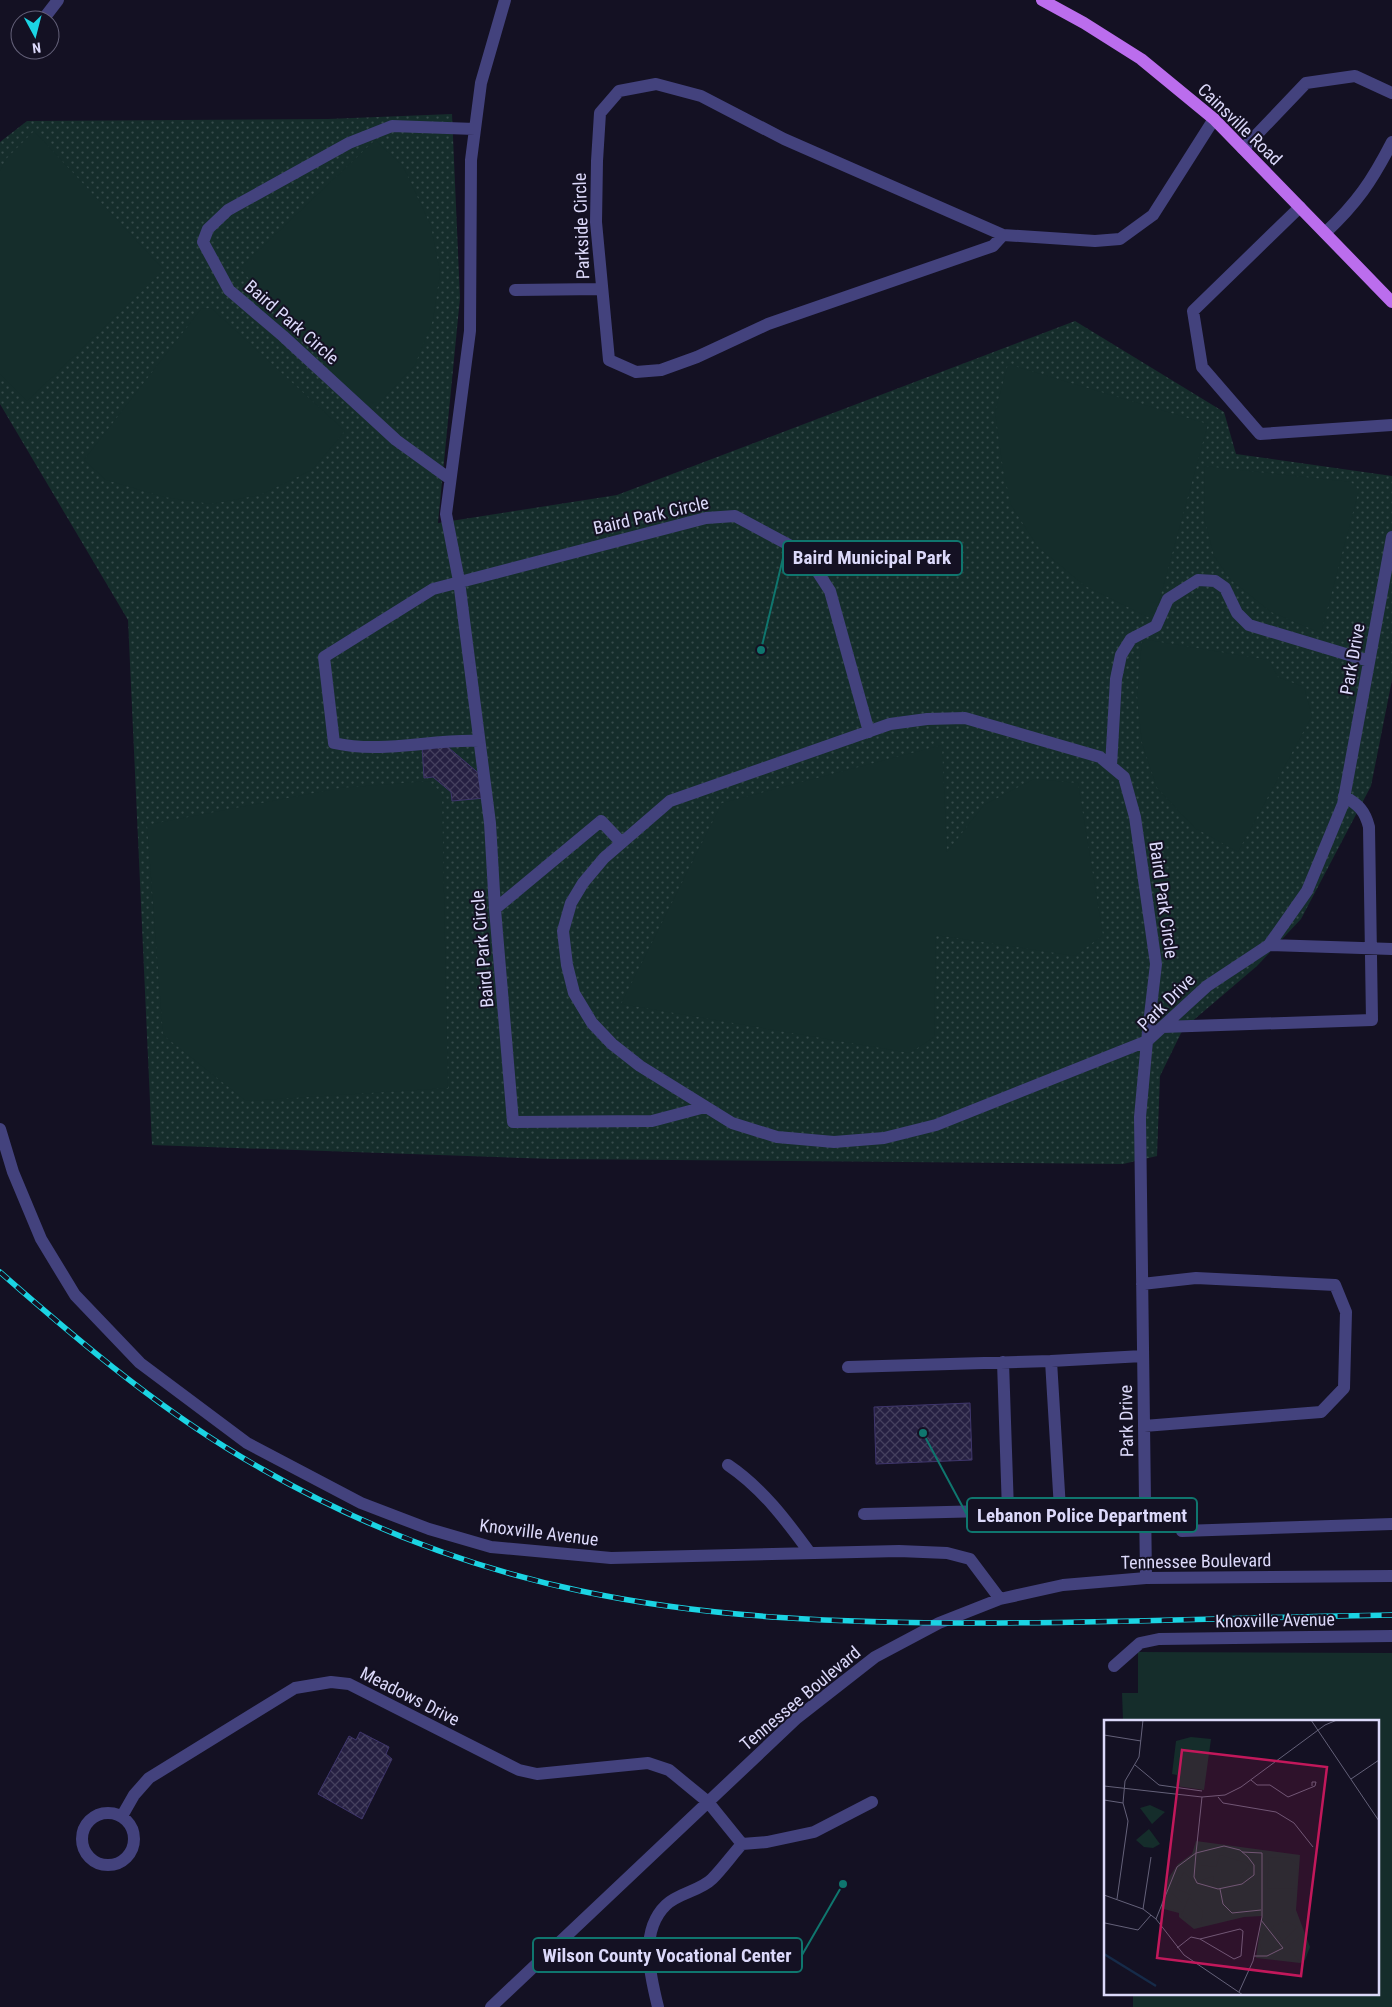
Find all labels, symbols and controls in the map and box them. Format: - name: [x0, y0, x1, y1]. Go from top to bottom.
- north arrow: [10, 10, 60, 60]
- text: N: [31, 39, 42, 56]
- street label: Cainsville Road: [1194, 79, 1286, 169]
- street label: Parkside Circle: [569, 172, 593, 280]
- street label: Baird Park Circle: [241, 275, 343, 369]
- street label: Baird Park Circle: [591, 492, 711, 538]
- callout: Baird Municipal Park: [783, 541, 962, 575]
- text: Baird Municipal Park: [793, 546, 952, 569]
- street label: Park Drive: [1335, 622, 1369, 696]
- street label: Baird Park Circle: [1145, 840, 1183, 960]
- street label: Baird Park Circle: [466, 889, 498, 1009]
- street label: Park Drive: [1133, 969, 1199, 1035]
- street label: Park Drive: [1115, 1385, 1137, 1457]
- callout: Lebanon Police Department: [967, 1498, 1197, 1532]
- text: Lebanon Police Department: [977, 1504, 1187, 1527]
- street label: Knoxville Avenue: [478, 1514, 600, 1550]
- street label: Tennessee Boulevard: [1120, 1549, 1272, 1573]
- street label: Knoxville Avenue: [1215, 1608, 1335, 1632]
- street label: Tennessee Boulevard: [736, 1642, 864, 1754]
- street label: Meadows Drive: [357, 1662, 463, 1730]
- inset map: [1104, 1720, 1380, 1994]
- callout: Wilson County Vocational Center: [533, 1938, 802, 1972]
- text: Wilson County Vocational Center: [543, 1944, 791, 1967]

